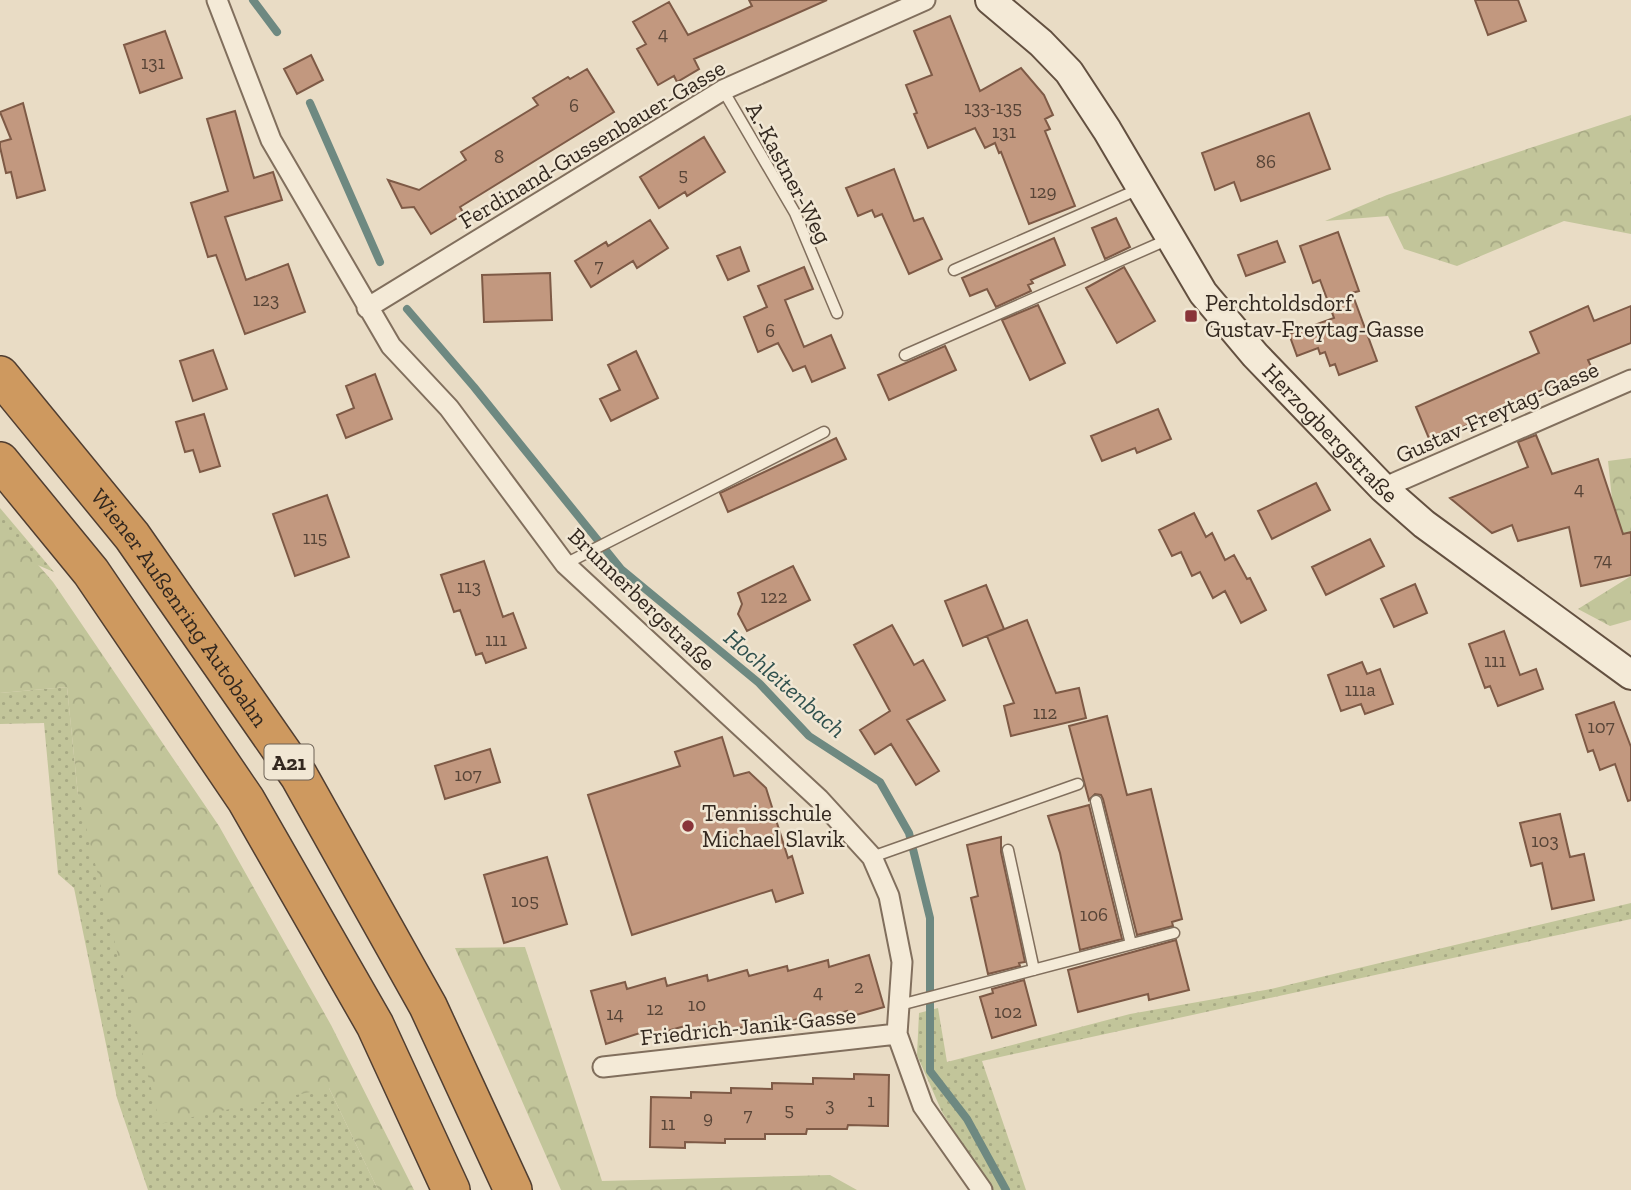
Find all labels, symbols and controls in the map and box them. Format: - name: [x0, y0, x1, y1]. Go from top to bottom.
- house number: 4: [658, 22, 668, 45]
- house number: 131: [141, 51, 165, 74]
- street label: Ferdinand-Gussenbauer-Gasse: [454, 53, 730, 235]
- house number: 6: [569, 94, 579, 117]
- house number: 133-135: [964, 96, 1022, 119]
- street label: A.-Kastner-Weg: [740, 98, 838, 249]
- house number: 131: [992, 120, 1016, 143]
- house number: 8: [494, 145, 504, 168]
- house number: 86: [1256, 150, 1276, 173]
- house number: 5: [678, 163, 688, 186]
- house number: 129: [1029, 180, 1057, 203]
- house number: 7: [595, 254, 604, 277]
- house number: 123: [253, 288, 279, 311]
- place label: Perchtoldsdorf Gustav-Freytag-Gasse: [1205, 289, 1424, 343]
- marker: Perchtoldsdorf Gustav-Freytag-Gasse: [1183, 308, 1199, 324]
- house number: 6: [765, 319, 775, 342]
- street label: Gustav-Freytag-Gasse: [1391, 355, 1603, 469]
- street label: Herzogbergstraße: [1257, 358, 1404, 509]
- house number: 4: [1574, 477, 1584, 500]
- street label: Wiener Außenring Autobahn: [85, 483, 274, 732]
- street label: Brunnerbergstraße: [563, 522, 721, 676]
- house number: 115: [303, 526, 327, 549]
- house number: 74: [1594, 548, 1612, 571]
- house number: 113: [457, 575, 481, 598]
- house number: 122: [761, 585, 787, 608]
- water label: Hochleitenbach: [718, 622, 852, 744]
- house number: 111: [485, 628, 507, 651]
- house number: 111: [1484, 649, 1506, 672]
- house number: 111a: [1344, 678, 1376, 701]
- house number: 112: [1033, 701, 1057, 724]
- house number: 107: [1587, 715, 1615, 738]
- road number: A21: [264, 744, 314, 780]
- house number: 107: [454, 763, 482, 786]
- place label: Tennisschule Michael Slavik: [702, 799, 845, 853]
- marker: Tennisschule Michael Slavik: [680, 818, 696, 834]
- house number: 103: [1531, 829, 1559, 852]
- house number: 105: [511, 889, 539, 912]
- house number: 106: [1080, 903, 1108, 926]
- house number: 2: [854, 975, 864, 998]
- house number: 4: [813, 980, 823, 1003]
- house number: 10: [688, 993, 706, 1016]
- house number: 12: [646, 997, 664, 1020]
- house number: 102: [994, 1000, 1022, 1023]
- street label: Friedrich-Janik-Gasse: [639, 1001, 857, 1051]
- house number: 14: [606, 1002, 624, 1025]
- house number: 1: [867, 1089, 875, 1112]
- house number: 3: [825, 1093, 835, 1116]
- house number: 5: [784, 1098, 794, 1121]
- house number: 7: [744, 1103, 753, 1126]
- house number: 9: [703, 1106, 713, 1129]
- house number: 11: [661, 1112, 675, 1135]

